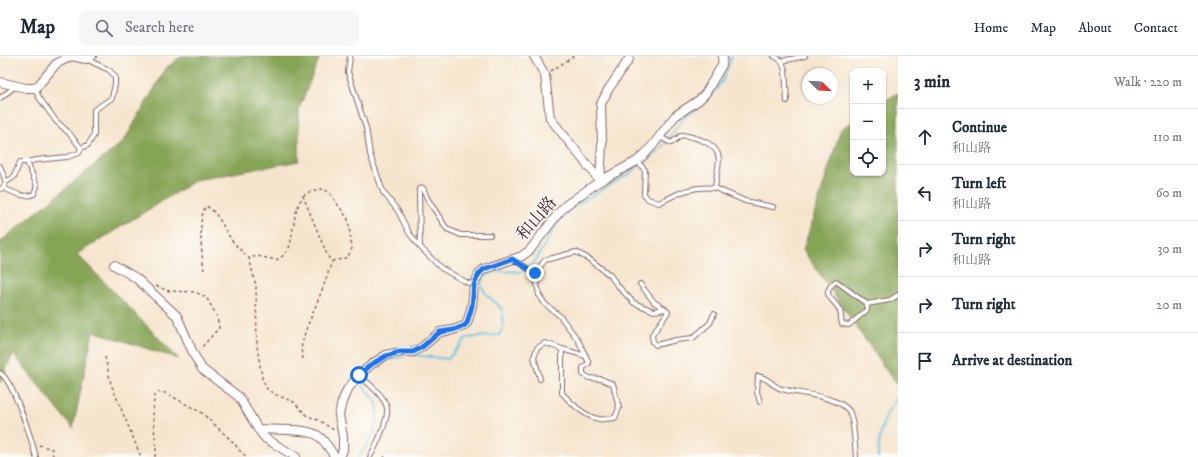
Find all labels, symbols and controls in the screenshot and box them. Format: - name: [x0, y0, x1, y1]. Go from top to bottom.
- search box: [79, 10, 359, 46]
- text: Map: [20, 16, 55, 39]
- icon: search: [93, 17, 115, 39]
- text: Search here: [125, 18, 194, 37]
- text: Home: [974, 19, 1008, 37]
- text: Map: [1030, 19, 1056, 37]
- text: About: [1078, 19, 1112, 37]
- text: Contact: [1134, 19, 1178, 37]
- north arrow: [802, 68, 838, 104]
- map controls: [850, 68, 886, 176]
- button: +: [850, 68, 886, 104]
- text: 3 min: [914, 71, 950, 93]
- text: Walk · 220 m: [1114, 74, 1182, 90]
- button: −: [850, 104, 886, 140]
- text: Continue: [952, 118, 1007, 137]
- icon: ahead: [914, 126, 936, 148]
- text: 110 m: [1153, 129, 1182, 145]
- button: locate: [850, 140, 886, 176]
- text: 和山路: [952, 140, 991, 156]
- text: Turn left: [952, 174, 1006, 193]
- icon: left: [914, 182, 936, 204]
- text: 60 m: [1156, 185, 1182, 201]
- street label: 和山路: [512, 192, 562, 245]
- text: 和山路: [952, 196, 991, 212]
- text: Turn right: [952, 230, 1015, 249]
- icon: right: [914, 238, 936, 260]
- text: 30 m: [1158, 241, 1182, 257]
- text: 和山路: [952, 252, 991, 268]
- route end: [526, 264, 544, 282]
- icon: right: [914, 294, 936, 316]
- text: Turn right: [952, 295, 1015, 314]
- text: 20 m: [1156, 297, 1182, 313]
- icon: arrive: [914, 350, 936, 372]
- text: Arrive at destination: [952, 351, 1072, 370]
- route start: [350, 366, 368, 384]

